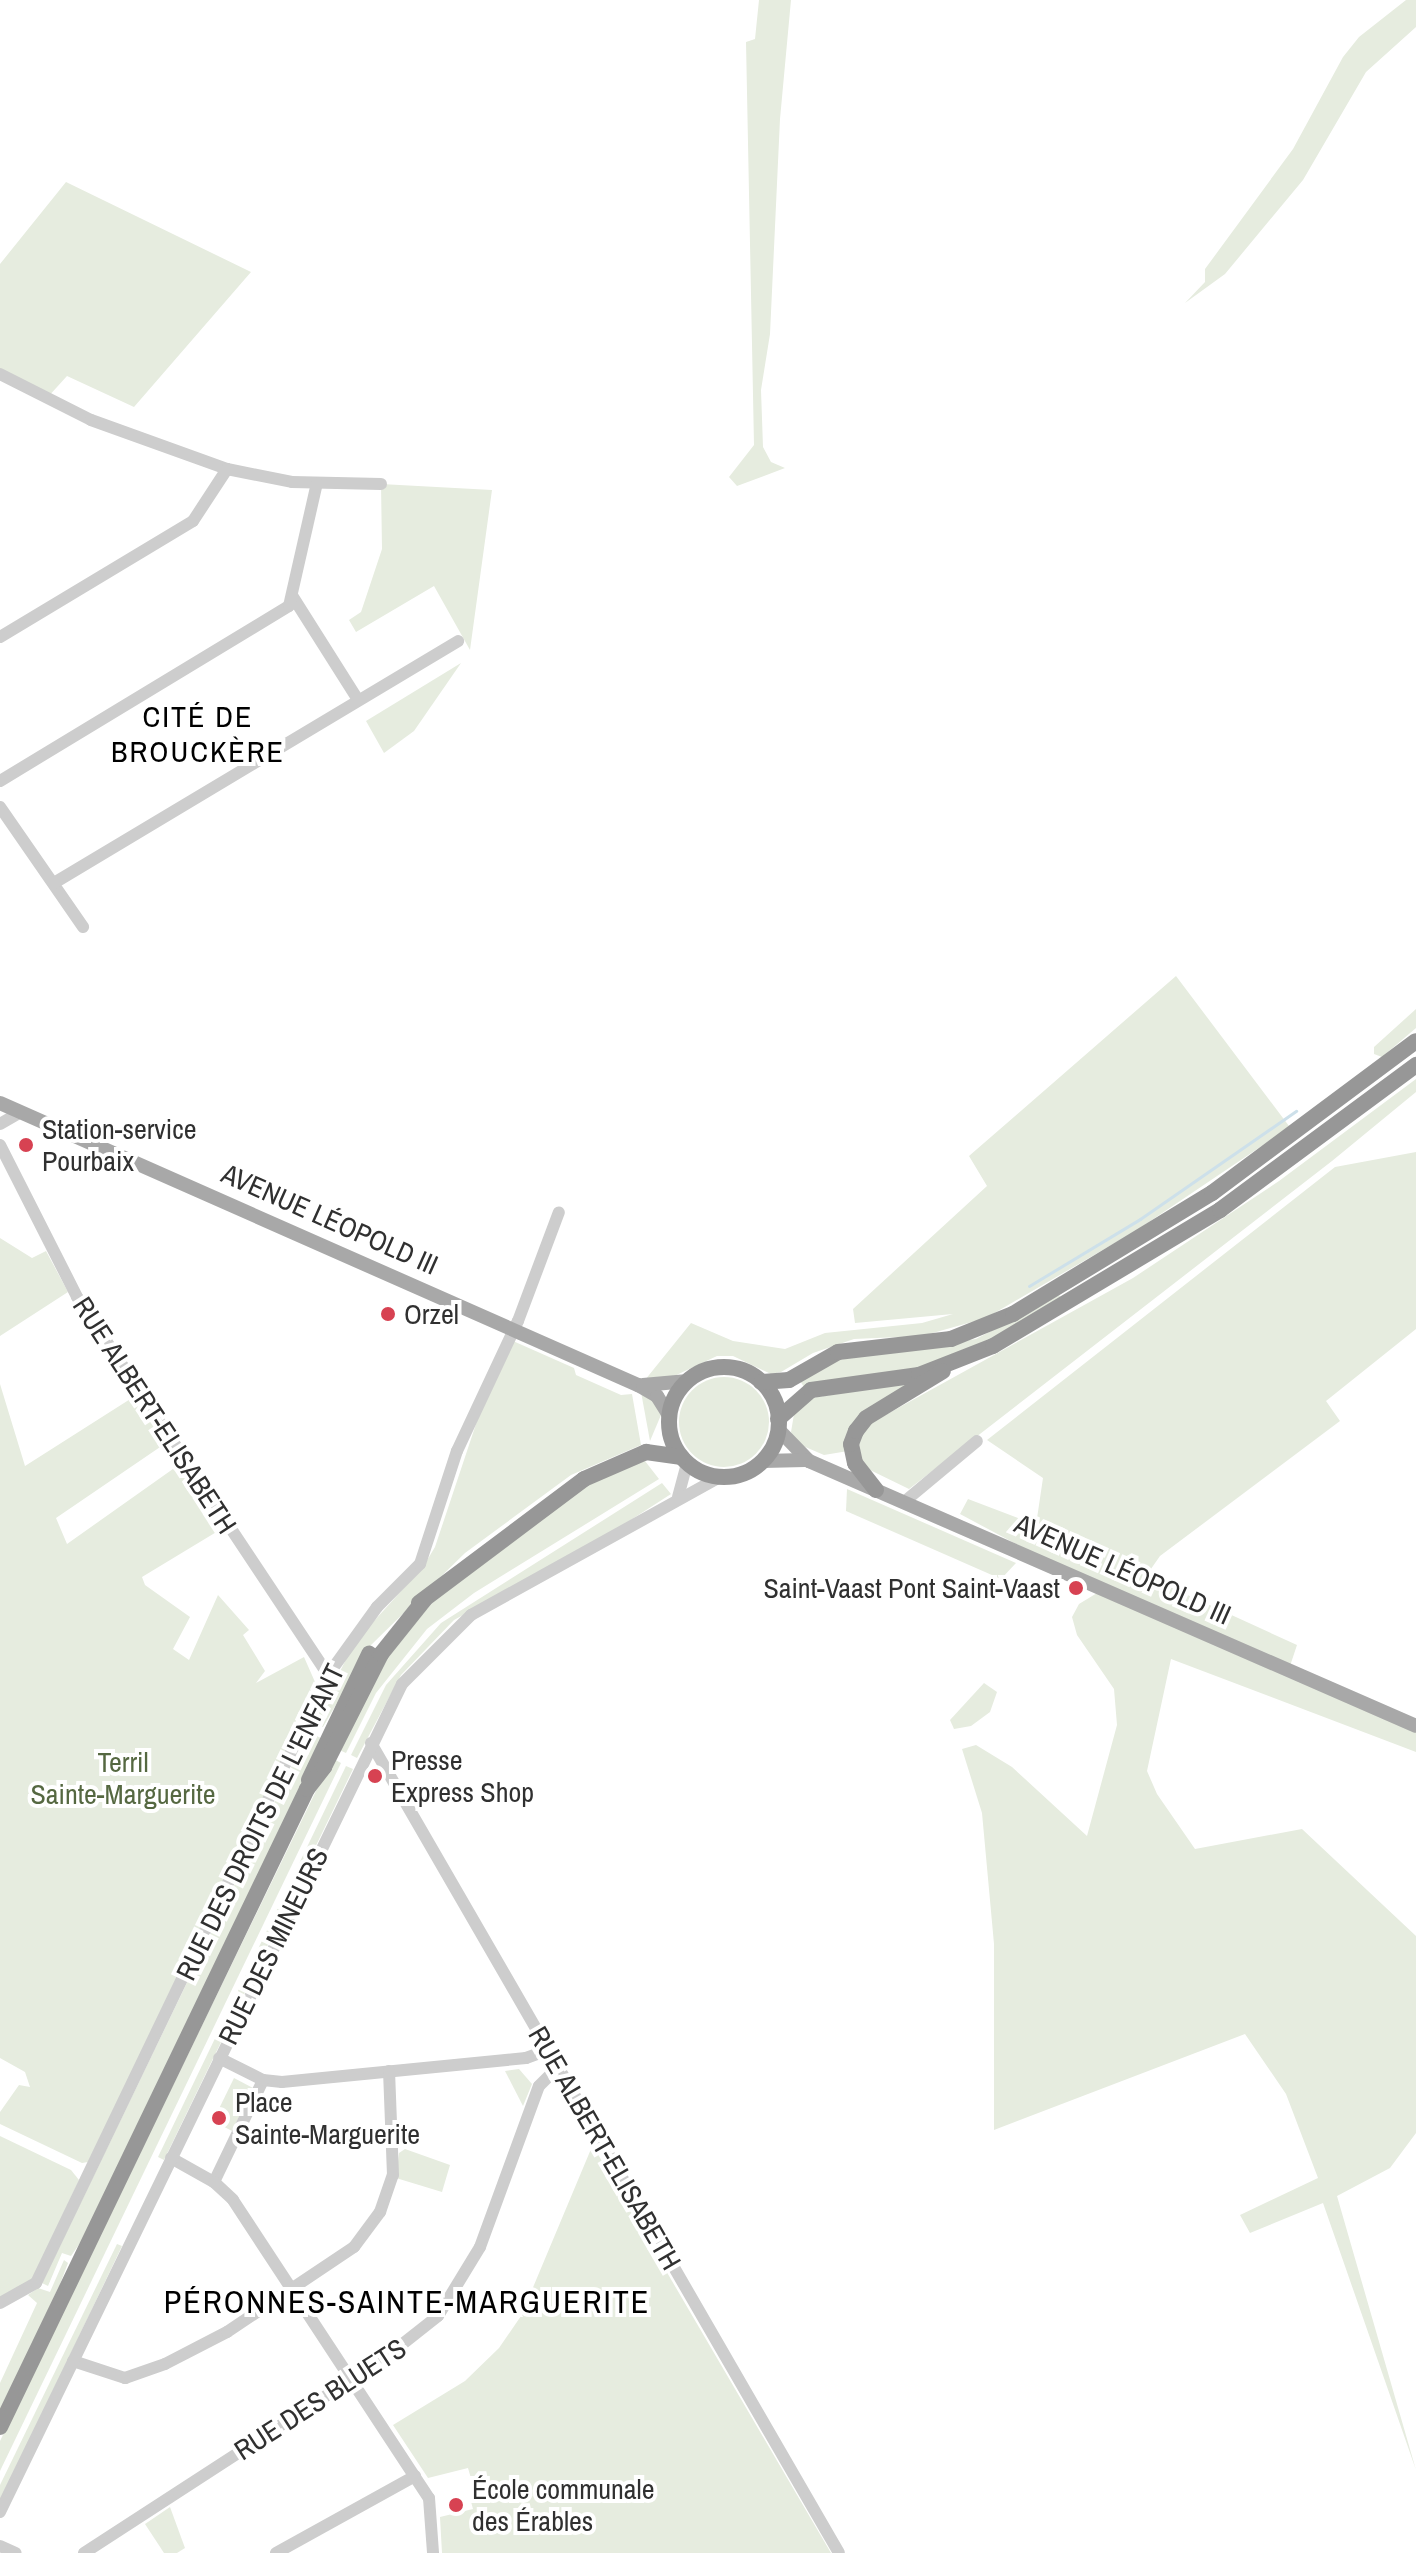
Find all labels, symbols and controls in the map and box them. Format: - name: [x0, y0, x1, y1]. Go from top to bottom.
- district label: CITÉ DE BROUCKÈRE: [111, 698, 285, 768]
- place label: Station-service Pourbaix: [42, 1112, 196, 1178]
- marker: Station-service Pourbaix: [17, 1136, 35, 1154]
- street label: AVENUE LÉOPOLD III: [217, 1156, 443, 1282]
- street label: RUE ALBERT-ELISABETH: [66, 1290, 244, 1540]
- place label: Orzel: [404, 1297, 459, 1331]
- marker: Orzel: [379, 1305, 397, 1323]
- street label: AVENUE LÉOPOLD III: [1010, 1506, 1236, 1632]
- place label: Saint-Vaast Pont Saint-Vaast: [763, 1571, 1060, 1605]
- marker: Saint-Vaast Pont Saint-Vaast: [1067, 1579, 1085, 1597]
- street label: RUE DES DROITS DE L'ENFANT: [169, 1658, 351, 1986]
- place label: Presse Express Shop: [391, 1743, 534, 1809]
- park label: Terril Sainte-Marguerite: [30, 1745, 216, 1811]
- marker: Presse Express Shop: [366, 1767, 384, 1785]
- street label: RUE DES MINEURS: [211, 1842, 335, 2050]
- street label: RUE ALBERT-ELISABETH: [521, 2020, 689, 2276]
- place label: Place Sainte-Marguerite: [235, 2085, 420, 2151]
- marker: Place Sainte-Marguerite: [210, 2109, 228, 2127]
- district label: PÉRONNES-SAINTE-MARGUERITE: [164, 2283, 650, 2321]
- street label: RUE DES BLUETS: [228, 2331, 412, 2467]
- place label: École communale des Érables: [472, 2472, 654, 2538]
- marker: École communale des Érables: [447, 2496, 465, 2514]

